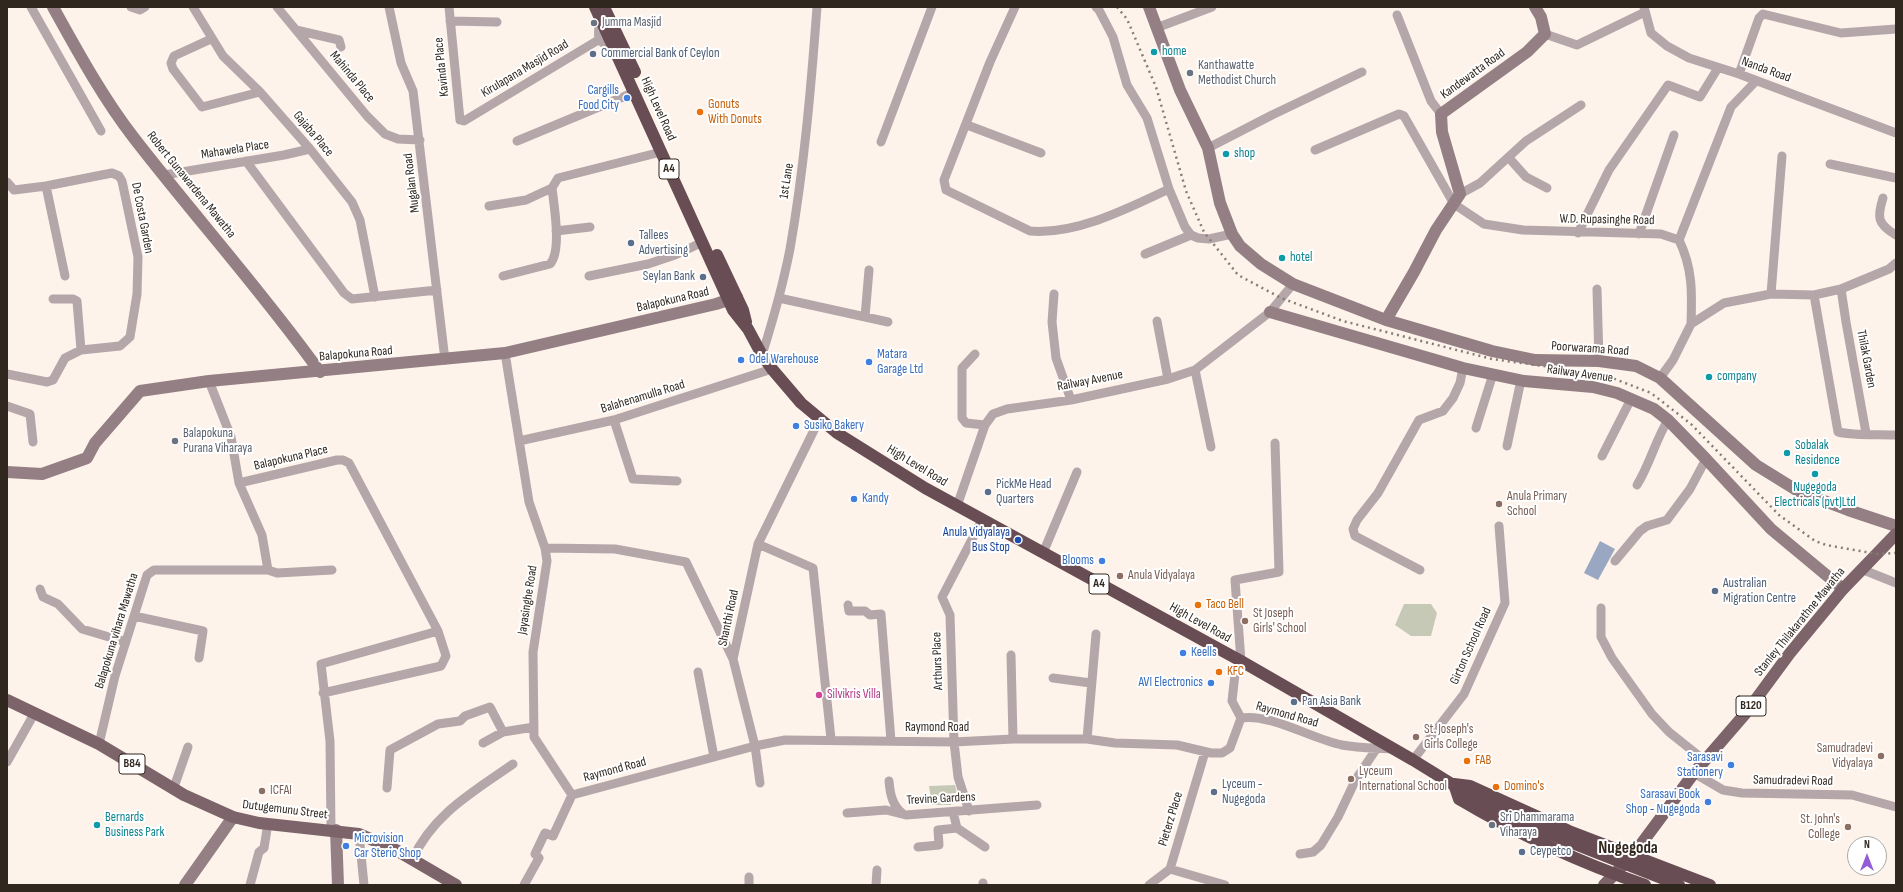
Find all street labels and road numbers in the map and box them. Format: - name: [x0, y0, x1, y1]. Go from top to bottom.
- street label: Kavinda Place: [431, 37, 453, 97]
- street label: Kirulapana Masjid Road: [478, 37, 572, 101]
- street label: Kandewatta Road: [1438, 45, 1508, 103]
- street label: Mahinda Place: [326, 48, 378, 106]
- street label: Nanda Road: [1739, 54, 1793, 86]
- street label: High Level Road: [637, 75, 679, 143]
- street label: Gajaba Place: [290, 108, 336, 160]
- street label: Robert Gunawardena Mawatha: [143, 129, 239, 241]
- street label: Mahawela Place: [200, 137, 270, 163]
- street label: Mugalan Road: [401, 152, 423, 214]
- road number: A4: [659, 159, 679, 179]
- street label: 1st Lane: [776, 162, 798, 200]
- street label: De Costa Garden: [127, 181, 157, 255]
- street label: W.D. Rupasinghe Road: [1559, 211, 1655, 229]
- street label: Balapokuna Road: [635, 284, 711, 316]
- street label: Thilak Garden: [1853, 329, 1879, 389]
- street label: Poorwarama Road: [1551, 339, 1629, 359]
- street label: Balapokuna Road: [319, 343, 393, 365]
- street label: Railway Avenue: [1546, 362, 1614, 386]
- street label: Railway Avenue: [1056, 367, 1124, 395]
- street label: Balahenamulla Road: [599, 377, 687, 417]
- street label: Balapokuna Place: [253, 442, 329, 474]
- street label: High Level Road: [884, 442, 950, 490]
- street label: Jayasinghe Road: [515, 564, 541, 636]
- street label: Stanley Thilakarathne Mawatha: [1751, 564, 1849, 680]
- street label: Balapokuna vihara Mawatha: [92, 571, 142, 691]
- road number: A4: [1089, 574, 1109, 594]
- street label: Shanthi Road: [715, 588, 743, 648]
- street label: High Level Road: [1167, 600, 1233, 646]
- street label: Girton School Road: [1447, 605, 1495, 687]
- street label: Arthurs Place: [929, 632, 947, 690]
- road number: B120: [1736, 696, 1766, 716]
- street label: Raymond Road: [1254, 699, 1320, 731]
- street label: Raymond Road: [905, 720, 969, 736]
- road number: B84: [119, 754, 145, 774]
- street label: Raymond Road: [582, 754, 648, 786]
- street label: Samudradevi Road: [1753, 773, 1833, 789]
- street label: Trevine Gardens: [906, 789, 976, 809]
- street label: Pieterz Place: [1155, 790, 1187, 848]
- street label: Dutugemunu Street: [241, 797, 329, 823]

